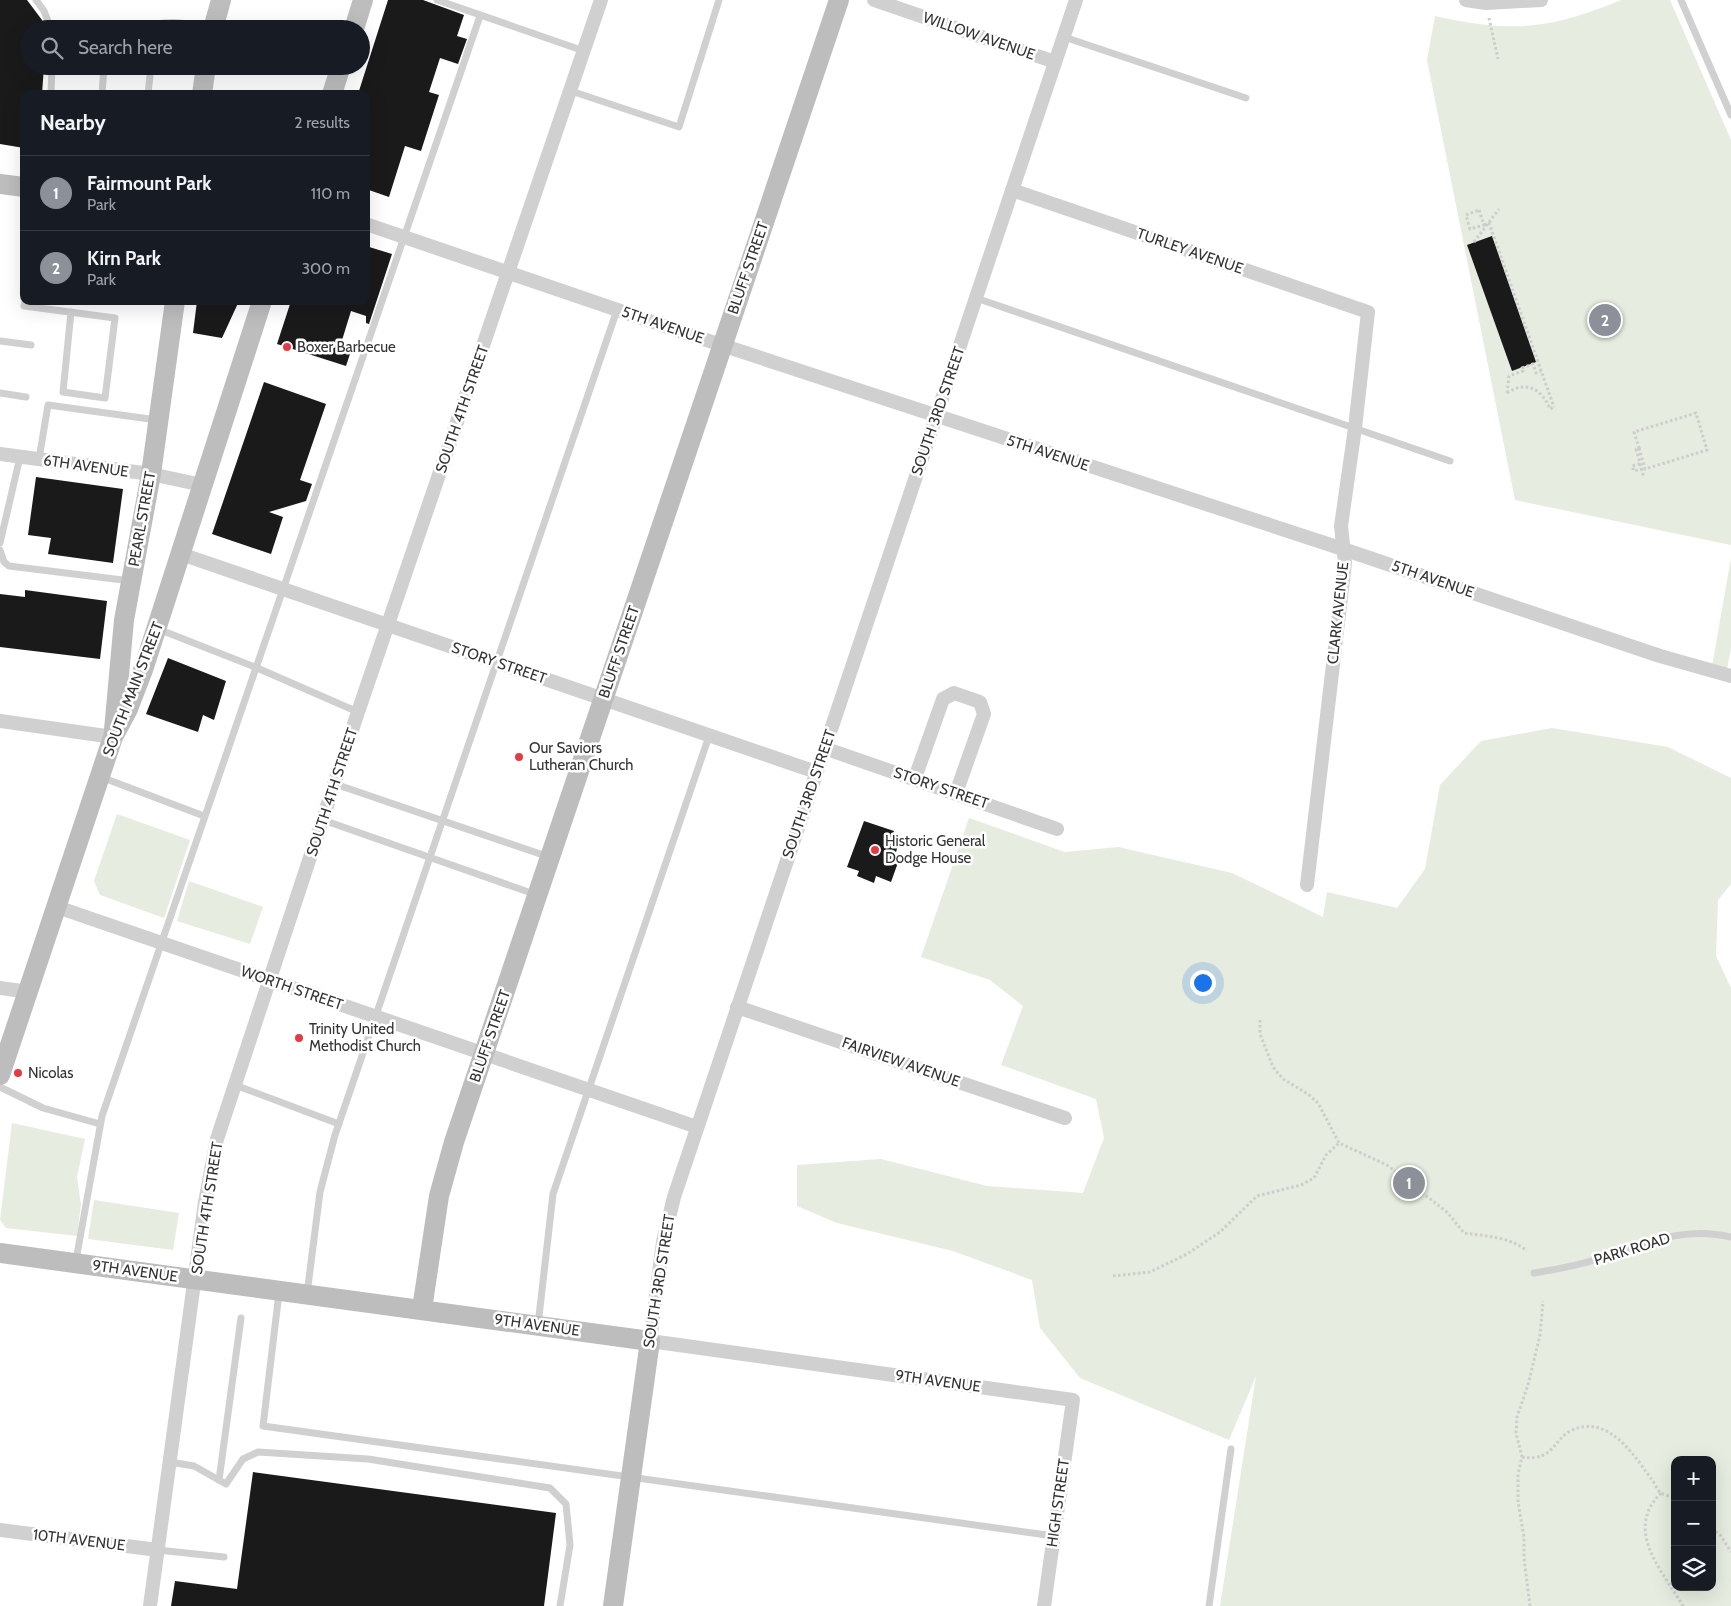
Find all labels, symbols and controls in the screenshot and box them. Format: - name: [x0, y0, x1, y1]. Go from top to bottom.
- street label: WILLOW AVENUE: [921, 8, 1037, 64]
- search box: [20, 20, 370, 75]
- icon: search: [38, 34, 66, 62]
- text: Search here: [78, 36, 172, 59]
- text: Nearby: [40, 110, 106, 135]
- text: 2 results: [294, 113, 350, 132]
- text: Fairmount Park: [87, 172, 212, 195]
- text: 1: [53, 184, 59, 203]
- text: 110 m: [311, 184, 350, 203]
- text: Park: [87, 195, 116, 214]
- street label: BLUFF STREET: [724, 219, 772, 317]
- street label: TURLEY AVENUE: [1134, 224, 1246, 278]
- text: Kirn Park: [87, 247, 161, 270]
- text: 2: [52, 259, 60, 278]
- text: 300 m: [301, 259, 350, 278]
- text: Park: [87, 270, 116, 289]
- pin: 2: [1589, 301, 1621, 339]
- street label: 5TH AVENUE: [620, 303, 706, 347]
- place label: Boxer Barbecue: [297, 338, 396, 356]
- marker: Boxer Barbecue: [281, 341, 293, 353]
- street label: SOUTH 4TH STREET: [432, 343, 492, 475]
- street label: SOUTH 3RD STREET: [908, 344, 968, 478]
- street label: 5TH AVENUE: [1004, 431, 1092, 475]
- street label: 6TH AVENUE: [42, 451, 130, 481]
- street label: PEARL STREET: [125, 470, 159, 568]
- street label: 5TH AVENUE: [1390, 557, 1476, 601]
- street label: CLARK AVENUE: [1324, 561, 1352, 665]
- street label: BLUFF STREET: [595, 603, 643, 701]
- street label: SOUTH MAIN STREET: [99, 619, 167, 759]
- street label: STORY STREET: [449, 638, 549, 688]
- street label: SOUTH 4TH STREET: [303, 726, 361, 858]
- street label: SOUTH 3RD STREET: [779, 727, 839, 861]
- place label: Our Saviors Lutheran Church: [529, 739, 633, 774]
- marker: Our Saviors Lutheran Church: [513, 751, 525, 763]
- street label: STORY STREET: [891, 763, 991, 813]
- place label: Historic General Dodge House: [885, 832, 986, 867]
- marker: Historic General Dodge House: [869, 844, 881, 856]
- street label: WORTH STREET: [239, 962, 345, 1014]
- your location: [1190, 970, 1216, 996]
- street label: BLUFF STREET: [466, 987, 514, 1085]
- place label: Trinity United Methodist Church: [309, 1020, 421, 1055]
- marker: Trinity United Methodist Church: [293, 1032, 305, 1044]
- street label: FAIRVIEW AVENUE: [840, 1033, 962, 1091]
- place label: Nicolas: [28, 1064, 74, 1082]
- marker: Nicolas: [12, 1067, 24, 1079]
- street label: SOUTH 4TH STREET: [188, 1140, 226, 1276]
- pin: 1: [1393, 1164, 1425, 1202]
- street label: SOUTH 3RD STREET: [640, 1213, 678, 1349]
- street label: PARK ROAD: [1592, 1229, 1672, 1269]
- street label: 9TH AVENUE: [91, 1256, 179, 1286]
- street label: 9TH AVENUE: [493, 1310, 581, 1340]
- street label: 9TH AVENUE: [894, 1366, 982, 1396]
- map controls: [1671, 1456, 1716, 1591]
- button: +: [1671, 1456, 1716, 1501]
- street label: HIGH STREET: [1043, 1458, 1073, 1548]
- button: −: [1671, 1501, 1716, 1546]
- street label: 10TH AVENUE: [32, 1525, 126, 1555]
- button: layers: [1671, 1546, 1716, 1591]

